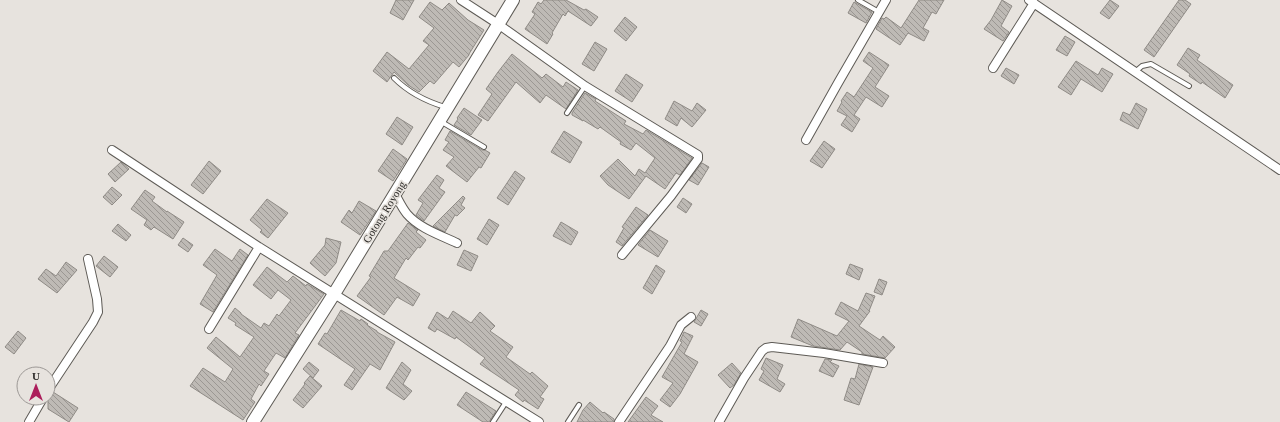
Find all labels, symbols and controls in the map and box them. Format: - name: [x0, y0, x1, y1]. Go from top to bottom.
- street label: Gotong Royong: [360, 178, 408, 245]
- north arrow: [16, 366, 56, 406]
- text: U: [32, 370, 40, 382]

